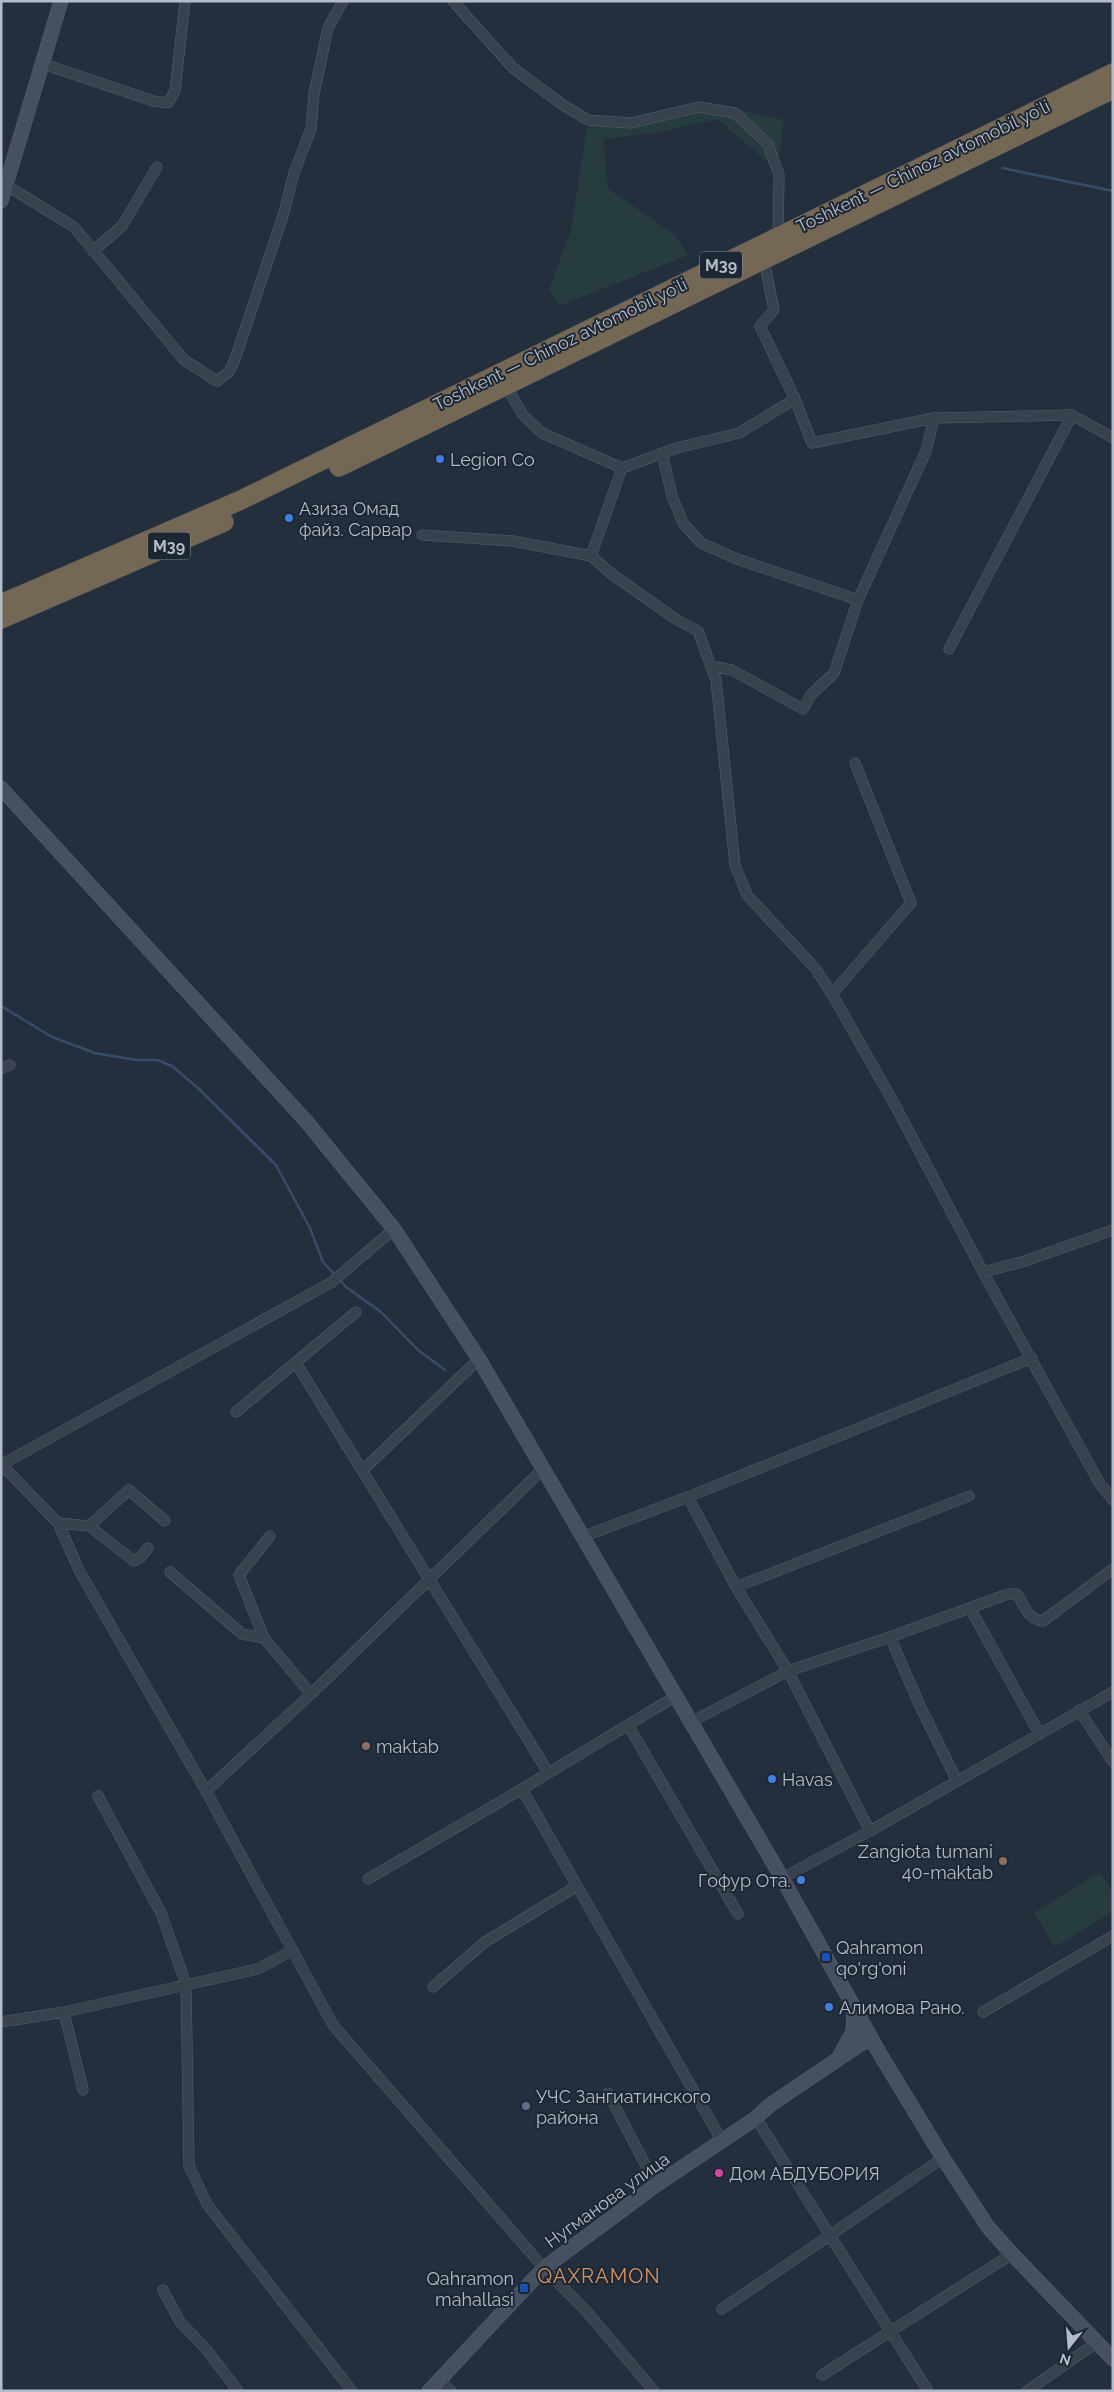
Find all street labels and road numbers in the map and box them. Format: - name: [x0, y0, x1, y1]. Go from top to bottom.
- street label: Toshkent — Chinoz avtomobil yoʻli: [793, 95, 1053, 237]
- road number: M39: [700, 252, 742, 278]
- street label: Toshkent — Chinoz avtomobil yoʻli: [430, 273, 690, 415]
- road number: M39: [148, 532, 190, 560]
- street label: Нугманова улица: [541, 2148, 673, 2252]

